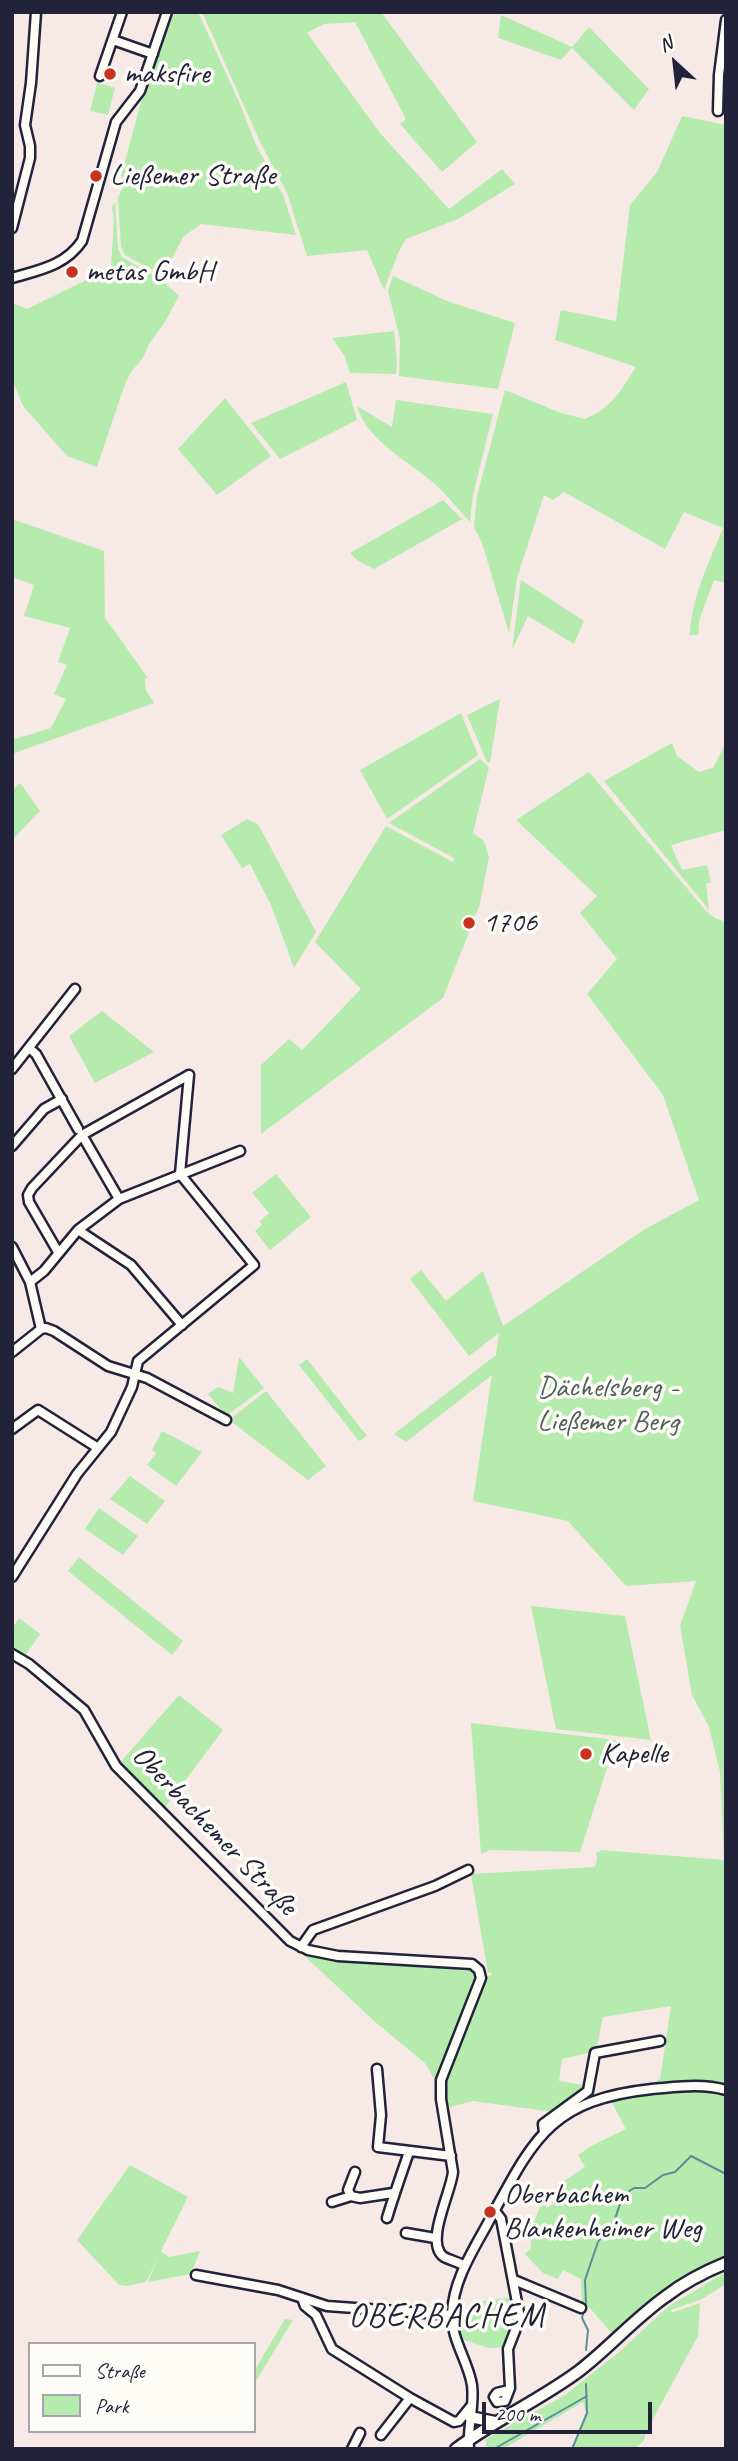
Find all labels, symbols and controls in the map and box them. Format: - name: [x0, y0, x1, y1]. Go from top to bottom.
- north arrow: [640, 28, 710, 98]
- text: N: [655, 31, 676, 58]
- place label: maksfire: [124, 56, 209, 92]
- marker: maksfire: [102, 66, 118, 82]
- place label: Ließemer Straße: [110, 158, 275, 194]
- marker: Ließemer Straße: [88, 168, 104, 184]
- place label: metas GmbH: [86, 254, 214, 290]
- marker: metas GmbH: [64, 264, 80, 280]
- place label: 1706: [483, 905, 537, 941]
- marker: 1706: [461, 915, 477, 931]
- park label: Dächelsberg - Ließemer Berg: [537, 1370, 679, 1440]
- place label: Kapelle: [600, 1736, 668, 1772]
- street label: Oberbachemer Straße: [124, 1738, 304, 1924]
- marker: Kapelle: [578, 1746, 594, 1762]
- place label: Oberbachem Blankenheimer Weg: [504, 2177, 702, 2248]
- marker: Oberbachem Blankenheimer Weg: [482, 2204, 498, 2220]
- district label: OBERBACHEM: [351, 2297, 543, 2337]
- legend: [28, 2342, 256, 2433]
- text: Straße: [95, 2358, 145, 2384]
- scale bar: [486, 2388, 656, 2432]
- text: Park: [95, 2393, 128, 2419]
- text: 200 m: [495, 2401, 540, 2427]

